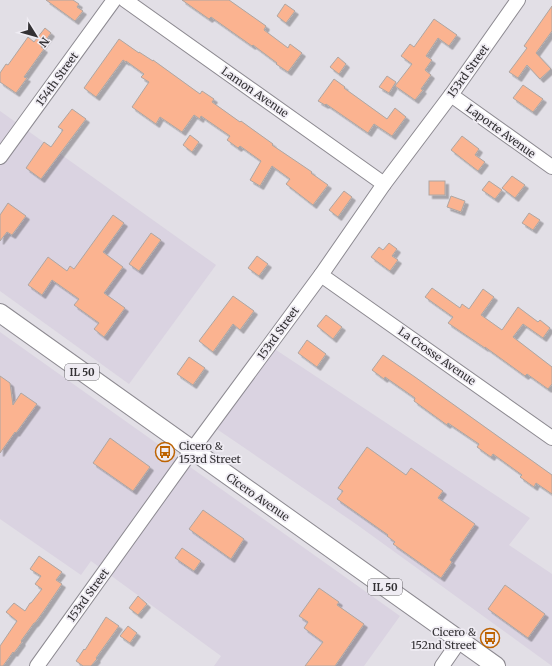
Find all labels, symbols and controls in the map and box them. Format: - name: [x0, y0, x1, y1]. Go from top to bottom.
- north arrow: [16, 16, 56, 56]
- text: N: [36, 34, 52, 50]
- street label: 153rd Street: [444, 41, 492, 100]
- street label: 154th Street: [33, 49, 82, 109]
- street label: Lamon Avenue: [219, 64, 292, 120]
- street label: Laporte Avenue: [464, 101, 539, 161]
- street label: 153rd Street: [254, 303, 302, 362]
- street label: La Crosse Avenue: [395, 324, 479, 388]
- road number: IL 50: [65, 364, 99, 380]
- place label: Cicero & 153rd Street: [179, 439, 242, 466]
- bus stop icon: Cicero & 153rd Street: [154, 441, 176, 463]
- street label: Cicero Avenue: [224, 470, 293, 524]
- street label: 153rd Street: [64, 565, 112, 624]
- road number: IL 50: [368, 579, 402, 595]
- place label: Cicero & 152nd Street: [411, 625, 477, 652]
- bus stop icon: Cicero & 152nd Street: [479, 627, 501, 649]

